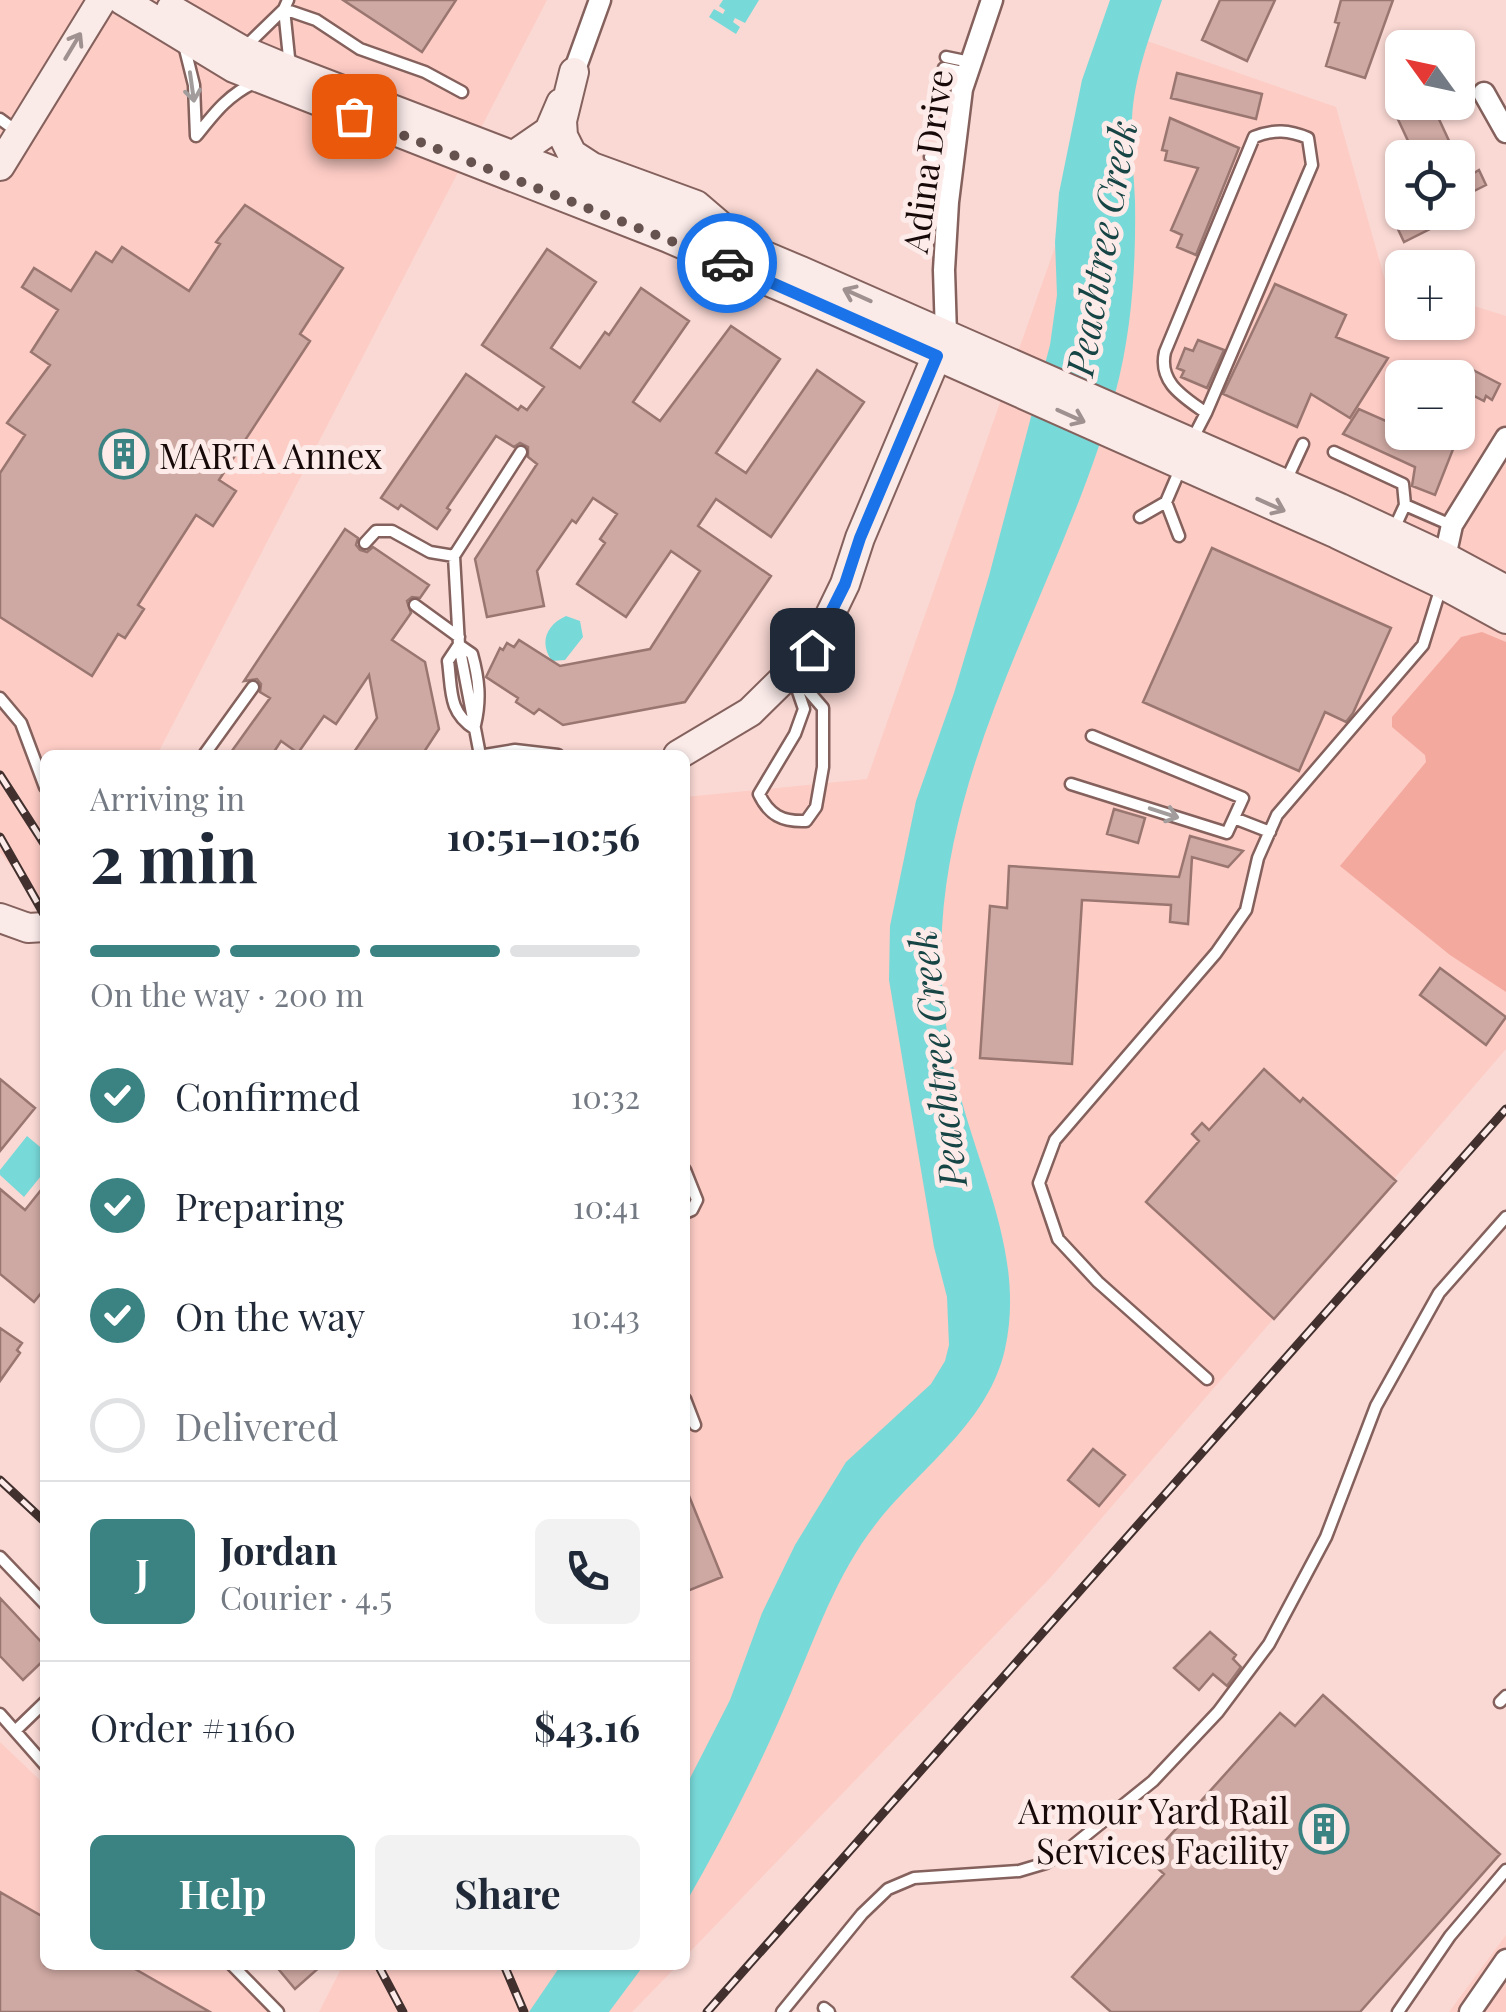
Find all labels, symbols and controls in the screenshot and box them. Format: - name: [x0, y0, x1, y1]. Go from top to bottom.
- north arrow: [1385, 30, 1475, 120]
- map controls: [1385, 30, 1475, 450]
- one-way arrow: [63, 32, 83, 61]
- street label: Adina Drive: [890, 66, 962, 257]
- one-way arrow: [184, 70, 202, 103]
- pin: [312, 74, 397, 159]
- icon: bag: [327, 89, 382, 144]
- water label: Peachtree Creek: [1052, 116, 1148, 382]
- button: locate: [1385, 140, 1475, 230]
- courier: [677, 213, 777, 313]
- icon: car: [700, 236, 755, 291]
- button: +: [1385, 250, 1475, 340]
- one-way arrow: [842, 285, 873, 303]
- button: −: [1385, 360, 1475, 450]
- one-way arrow: [1055, 408, 1085, 427]
- building icon: MARTA Annex: [98, 428, 150, 480]
- place label: MARTA Annex: [159, 431, 382, 478]
- one-way arrow: [1255, 497, 1286, 515]
- pin: [770, 608, 855, 693]
- icon: home: [785, 623, 840, 678]
- text: Arriving in: [90, 776, 245, 819]
- one-way arrow: [1148, 806, 1179, 824]
- text: 10:51–10:56: [447, 810, 640, 861]
- text: 2 min: [90, 813, 258, 899]
- water label: Peachtree Creek: [895, 928, 977, 1192]
- text: On the way · 200 m: [90, 972, 364, 1015]
- icon: check: [90, 1068, 145, 1123]
- text: Confirmed: [175, 1070, 360, 1121]
- text: 10:32: [571, 1074, 640, 1117]
- icon: check: [90, 1178, 145, 1233]
- text: Preparing: [175, 1180, 344, 1231]
- text: 10:41: [573, 1184, 640, 1227]
- icon: check: [90, 1288, 145, 1343]
- text: On the way: [175, 1290, 365, 1341]
- text: 10:43: [571, 1294, 640, 1337]
- text: Delivered: [175, 1400, 339, 1451]
- button: phone: [535, 1519, 640, 1624]
- text: Jordan: [220, 1524, 338, 1575]
- text: J: [136, 1546, 149, 1597]
- text: Courier · 4.5: [220, 1575, 392, 1618]
- text: Order #1160: [90, 1701, 296, 1752]
- text: $43.16: [534, 1701, 640, 1752]
- place label: Armour Yard Rail Services Facility: [1017, 1786, 1289, 1873]
- building icon: Armour Yard Rail Services Facility: [1298, 1803, 1350, 1855]
- button: Help: [90, 1835, 355, 1950]
- button: Share: [375, 1835, 640, 1950]

